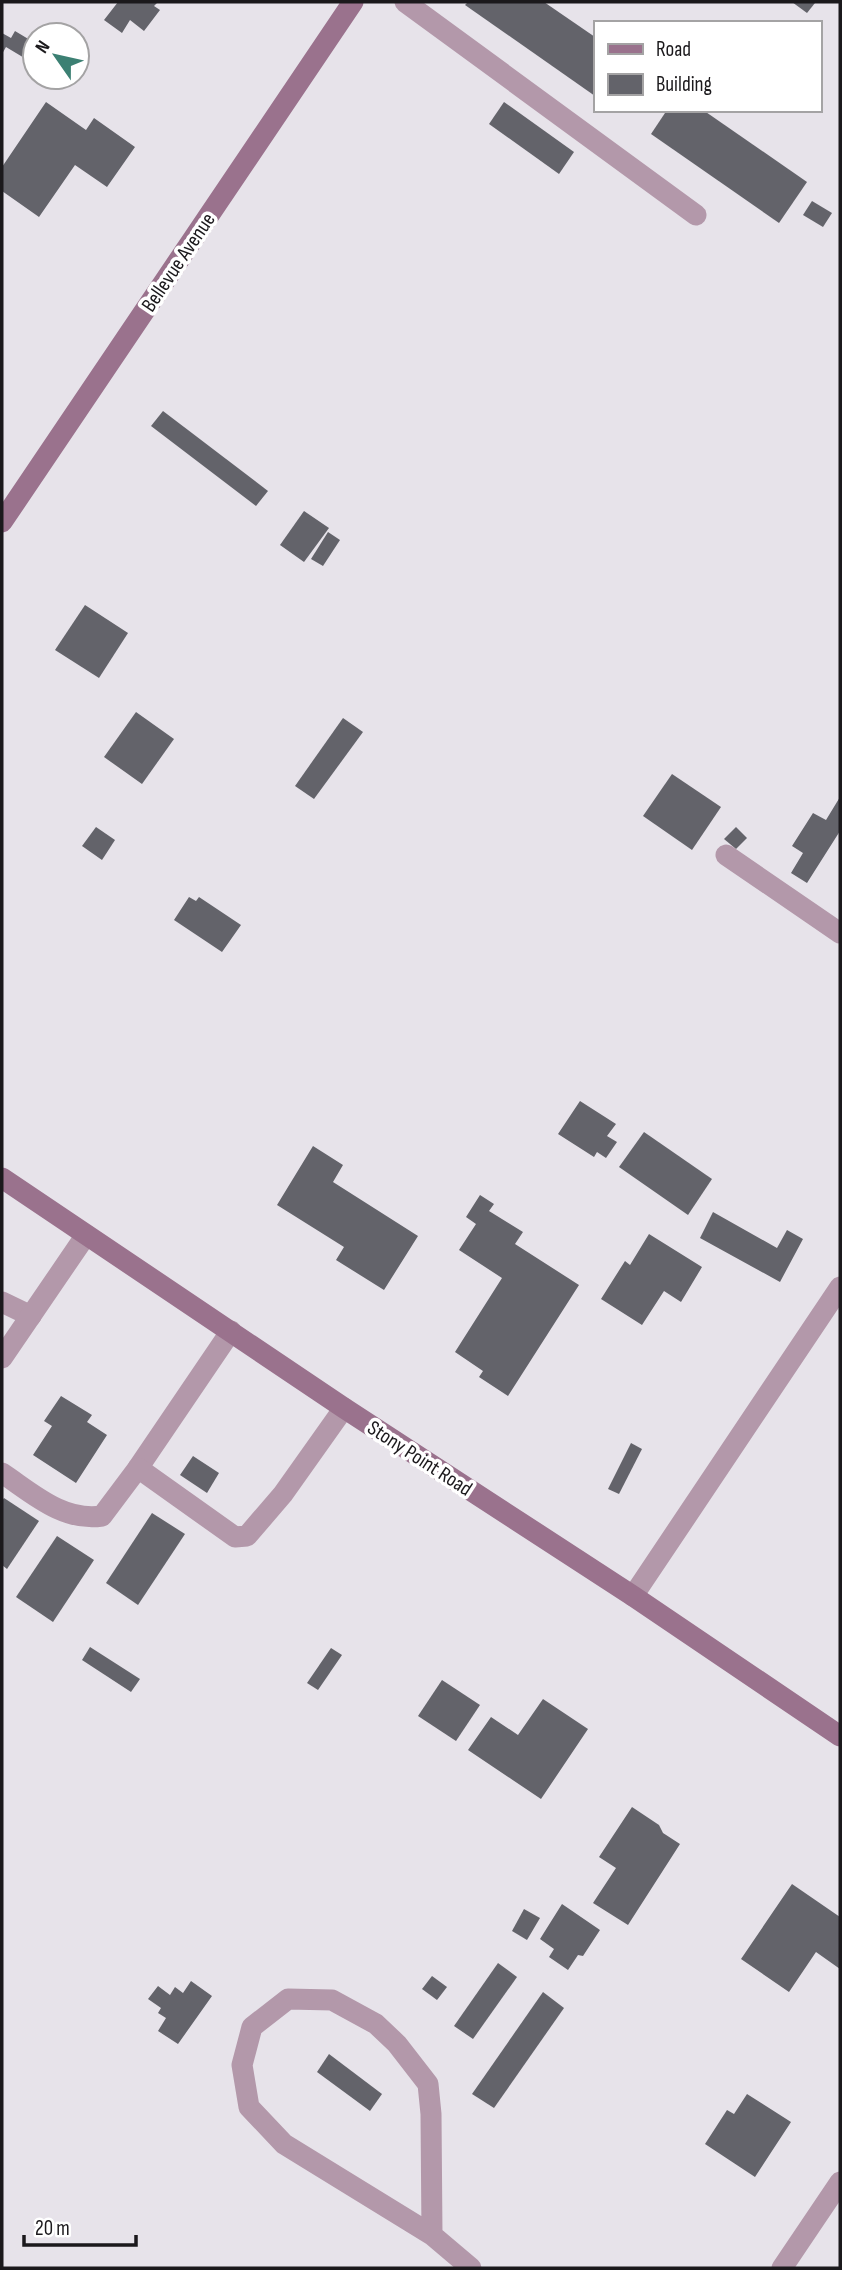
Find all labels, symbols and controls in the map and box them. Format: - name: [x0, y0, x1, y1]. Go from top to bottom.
- north arrow: [21, 21, 91, 91]
- legend: [594, 21, 821, 112]
- text: N: [31, 37, 56, 58]
- text: Road: [656, 37, 691, 62]
- text: Building: [656, 72, 712, 97]
- street label: Bellevue Avenue: [136, 208, 221, 316]
- street label: Stony Point Road: [363, 1415, 477, 1501]
- scale bar: [24, 2204, 136, 2248]
- text: 20 m: [35, 2216, 70, 2241]

